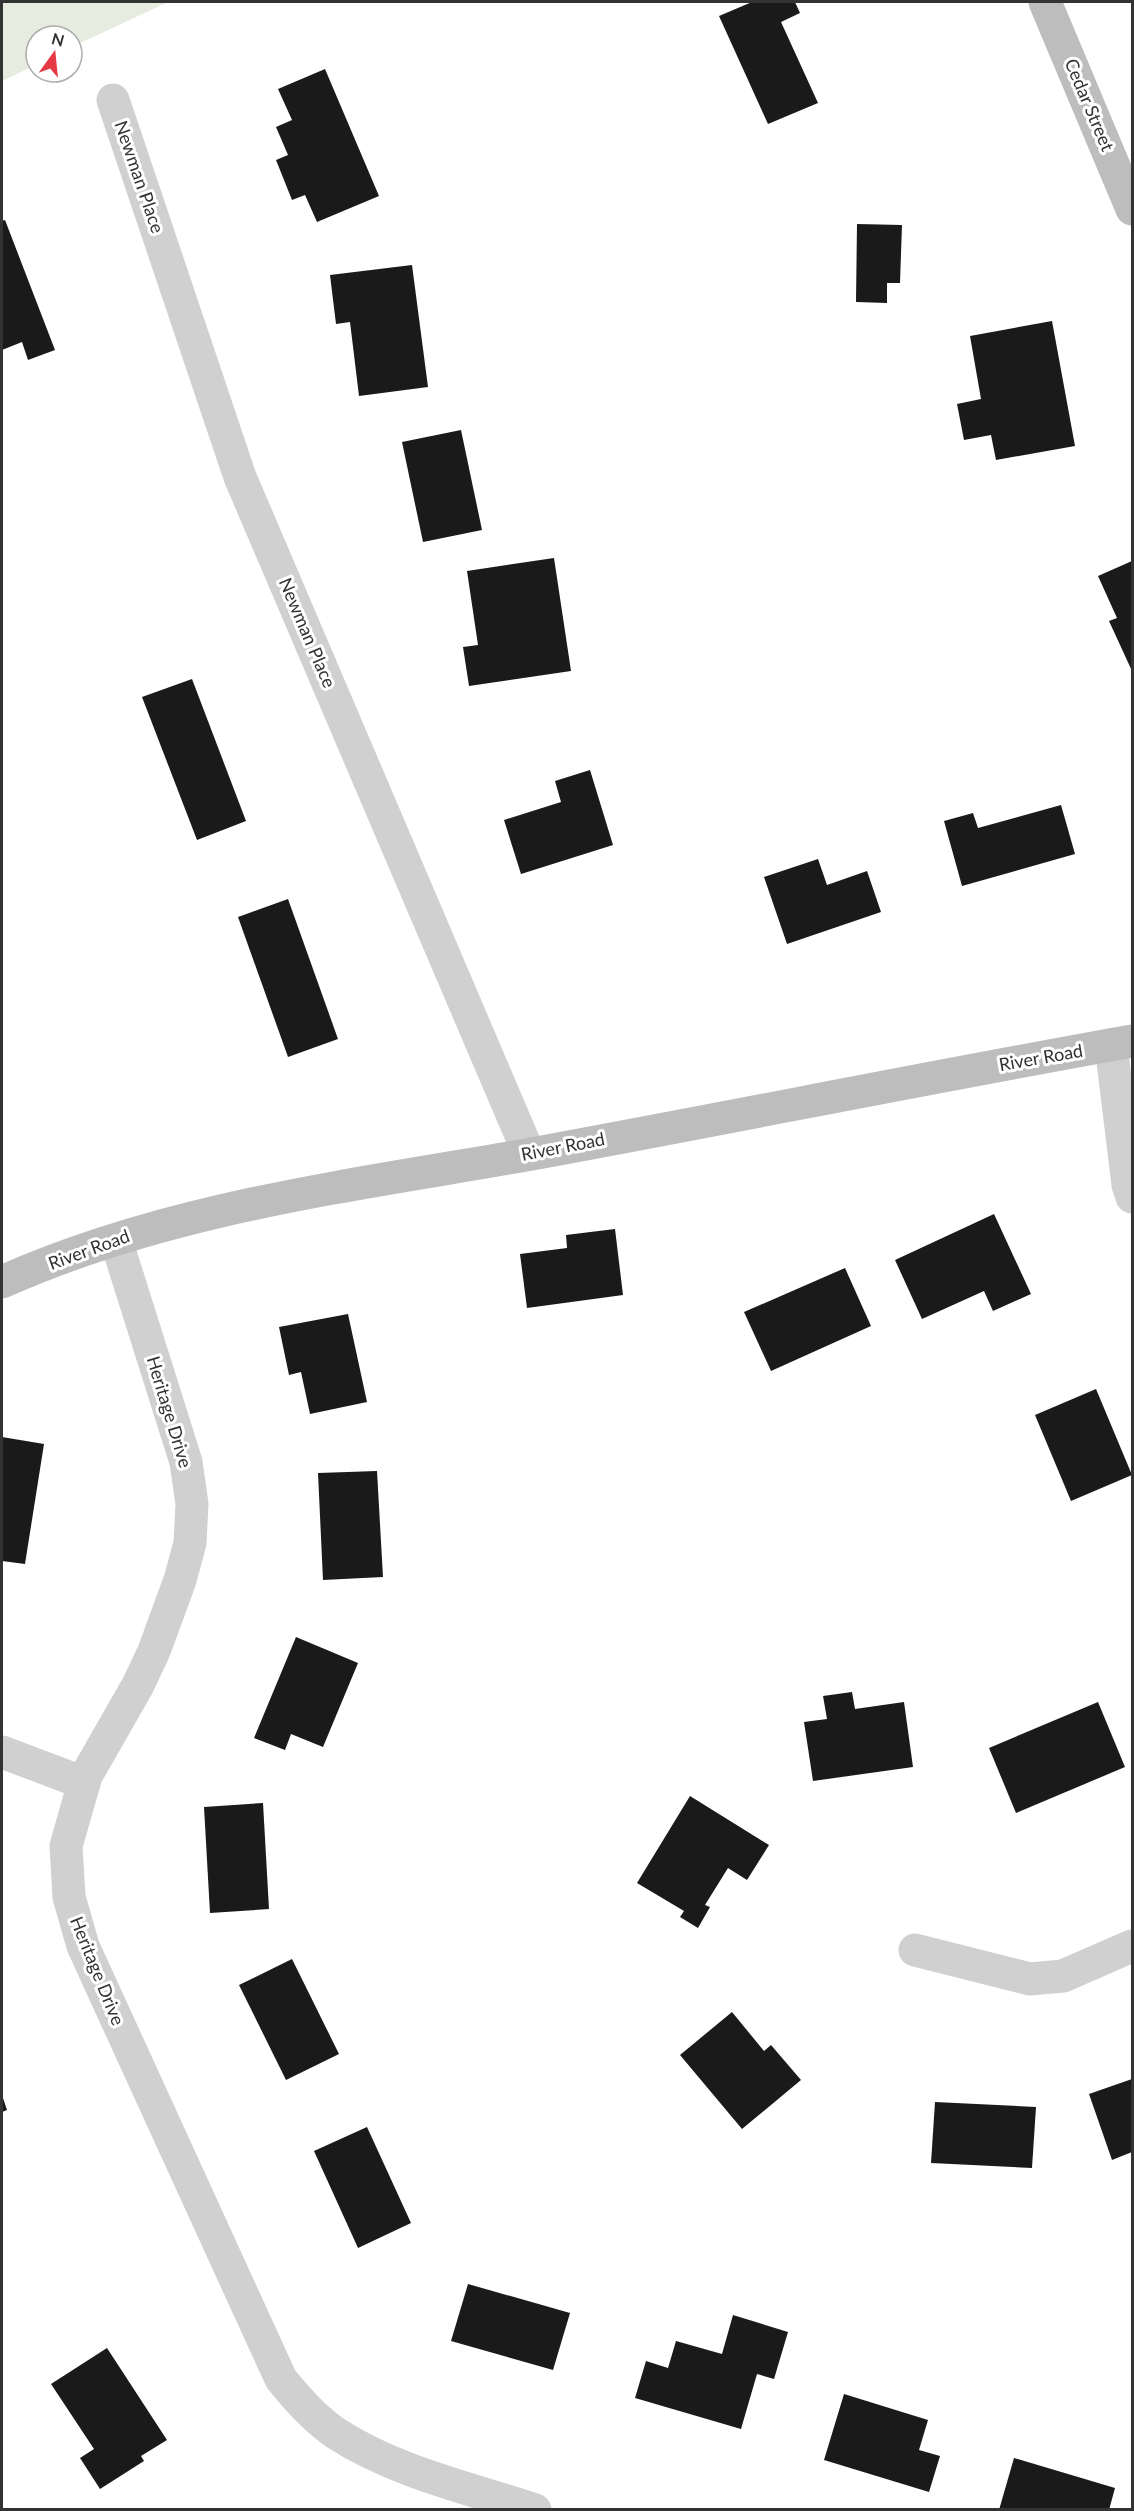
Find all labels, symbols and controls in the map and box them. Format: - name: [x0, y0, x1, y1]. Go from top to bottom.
- north arrow: [24, 24, 84, 84]
- text: N: [50, 28, 66, 50]
- street label: Cedar Street: [1061, 55, 1120, 155]
- street label: Newman Place: [110, 118, 169, 236]
- street label: Newman Place: [275, 574, 341, 691]
- street label: River Road: [997, 1039, 1084, 1075]
- street label: River Road: [519, 1127, 606, 1165]
- street label: River Road: [45, 1224, 132, 1274]
- street label: Heritage Drive: [143, 1353, 197, 1470]
- street label: Heritage Drive: [66, 1913, 130, 2028]

